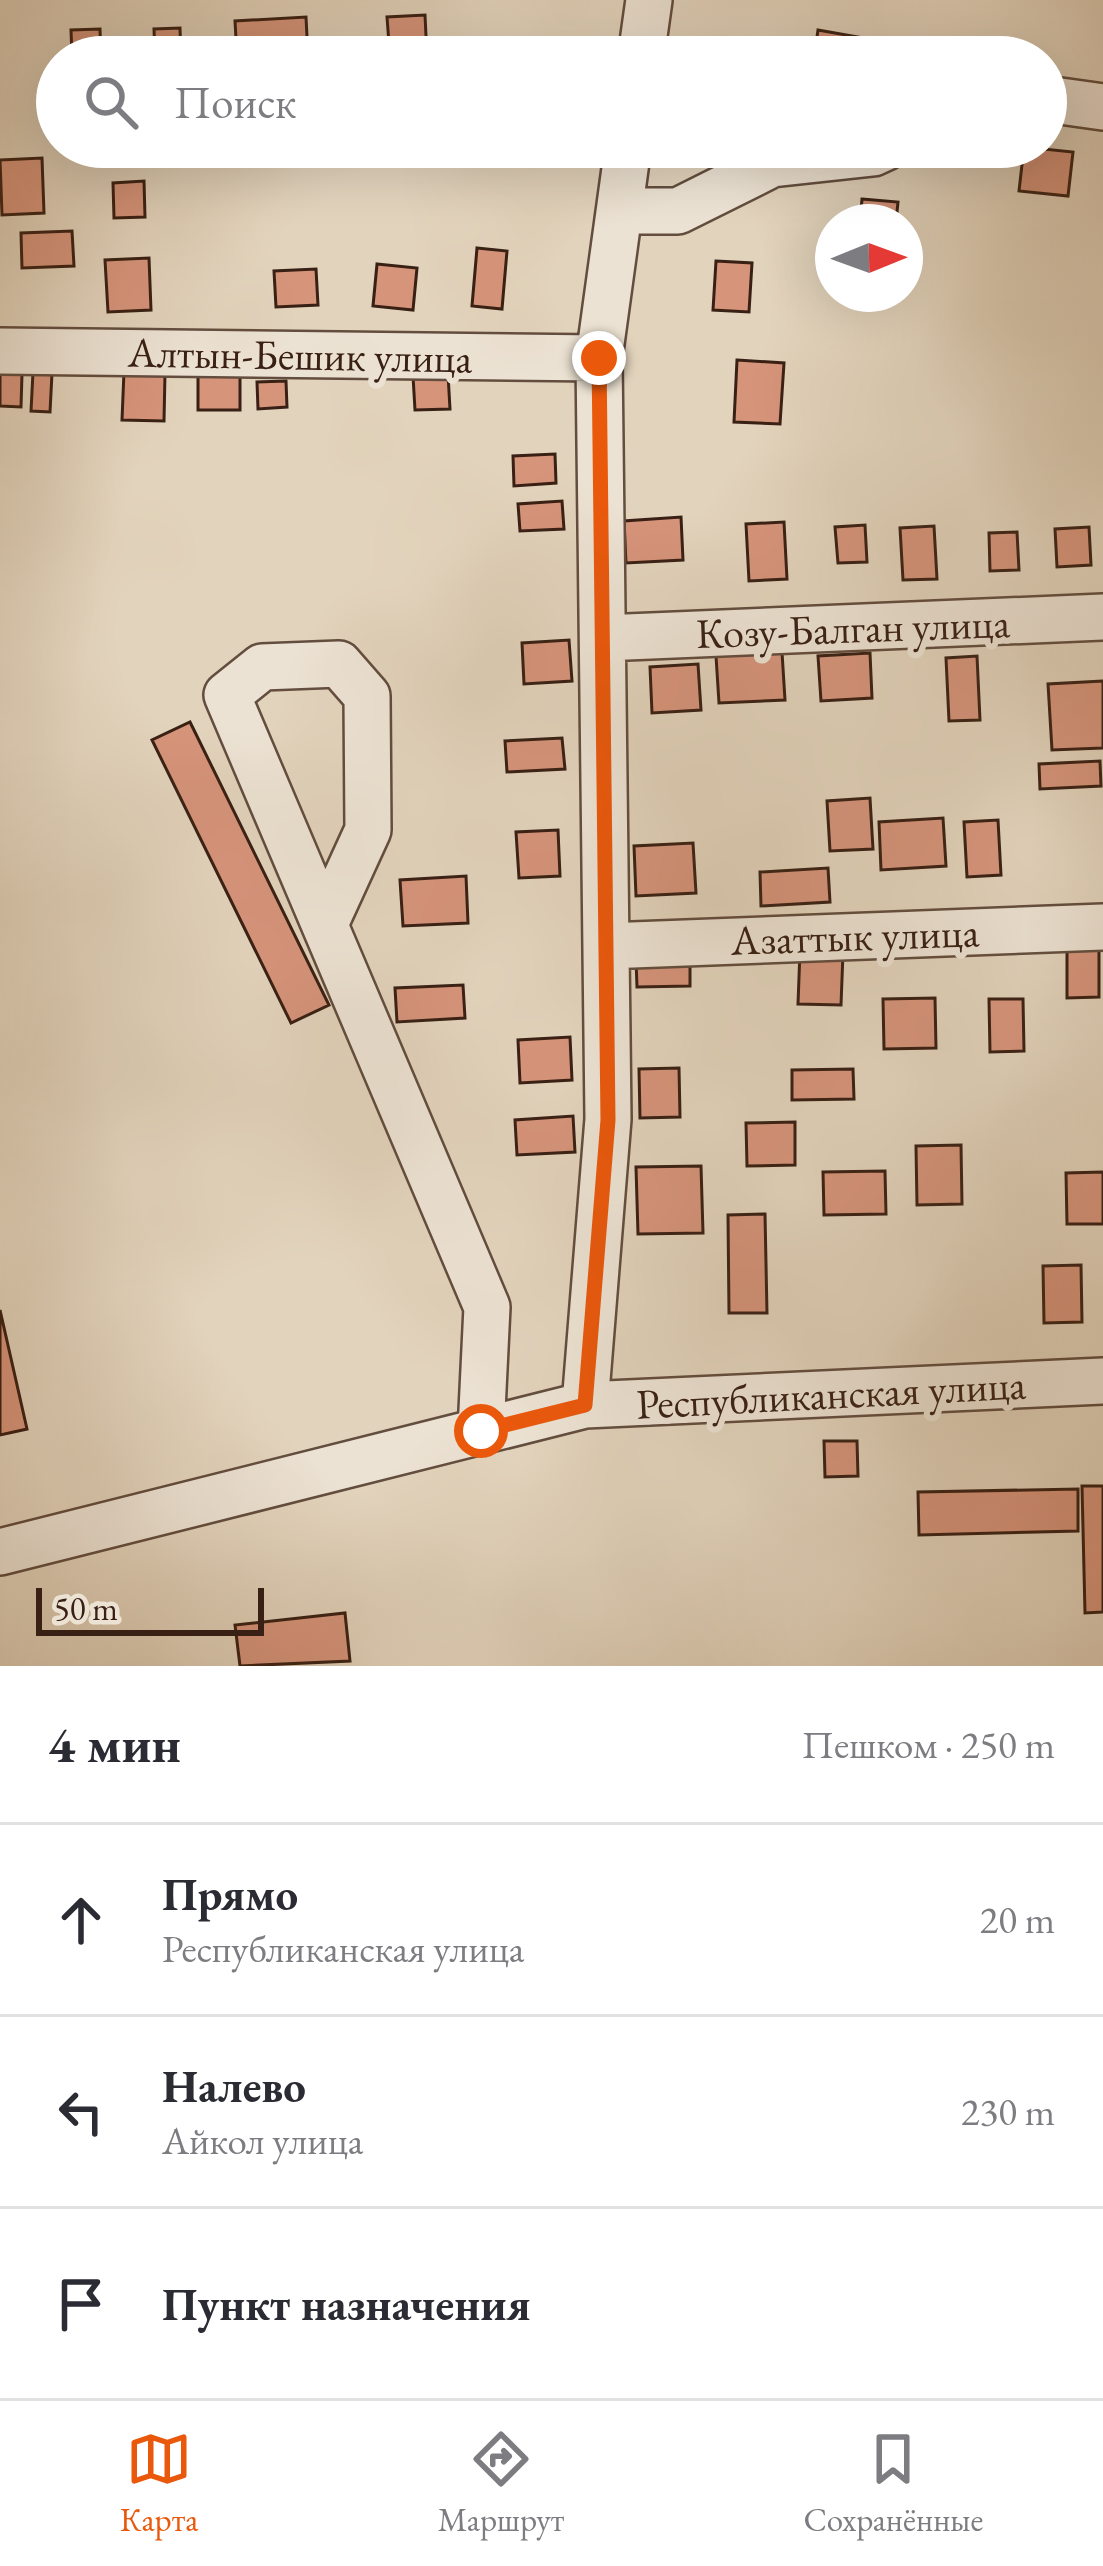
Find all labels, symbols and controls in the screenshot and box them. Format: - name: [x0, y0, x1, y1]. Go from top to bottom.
- search box: [36, 36, 1067, 168]
- icon: search: [78, 69, 144, 135]
- text: Поиск: [174, 73, 296, 131]
- north arrow: [815, 204, 923, 312]
- street label: Алтын-Бешик улица: [126, 324, 473, 386]
- route end: [572, 331, 626, 385]
- street label: Козу-Балган улица: [695, 595, 1011, 661]
- street label: Азаттык улица: [729, 904, 980, 968]
- street label: Республиканская улица: [635, 1356, 1028, 1432]
- route start: [454, 1404, 508, 1458]
- scale bar: [36, 1582, 264, 1635]
- text: 50 m: [54, 1587, 118, 1630]
- text: 4 мин: [48, 1711, 181, 1777]
- text: Пешком · 250 m: [802, 1719, 1055, 1770]
- text: Прямо: [162, 1865, 298, 1923]
- icon: ahead: [48, 1887, 114, 1953]
- text: 20 m: [979, 1894, 1055, 1945]
- text: Республиканская улица: [162, 1923, 524, 1974]
- text: Налево: [162, 2057, 306, 2115]
- icon: left: [48, 2079, 114, 2145]
- text: 230 m: [961, 2086, 1055, 2137]
- text: Айкол улица: [162, 2115, 363, 2166]
- icon: arrive: [48, 2271, 114, 2337]
- text: Пункт назначения: [162, 2275, 531, 2333]
- tab: Карта: [120, 2426, 198, 2541]
- tab: Маршрут: [438, 2426, 564, 2541]
- tab: Сохранённые: [803, 2426, 983, 2541]

